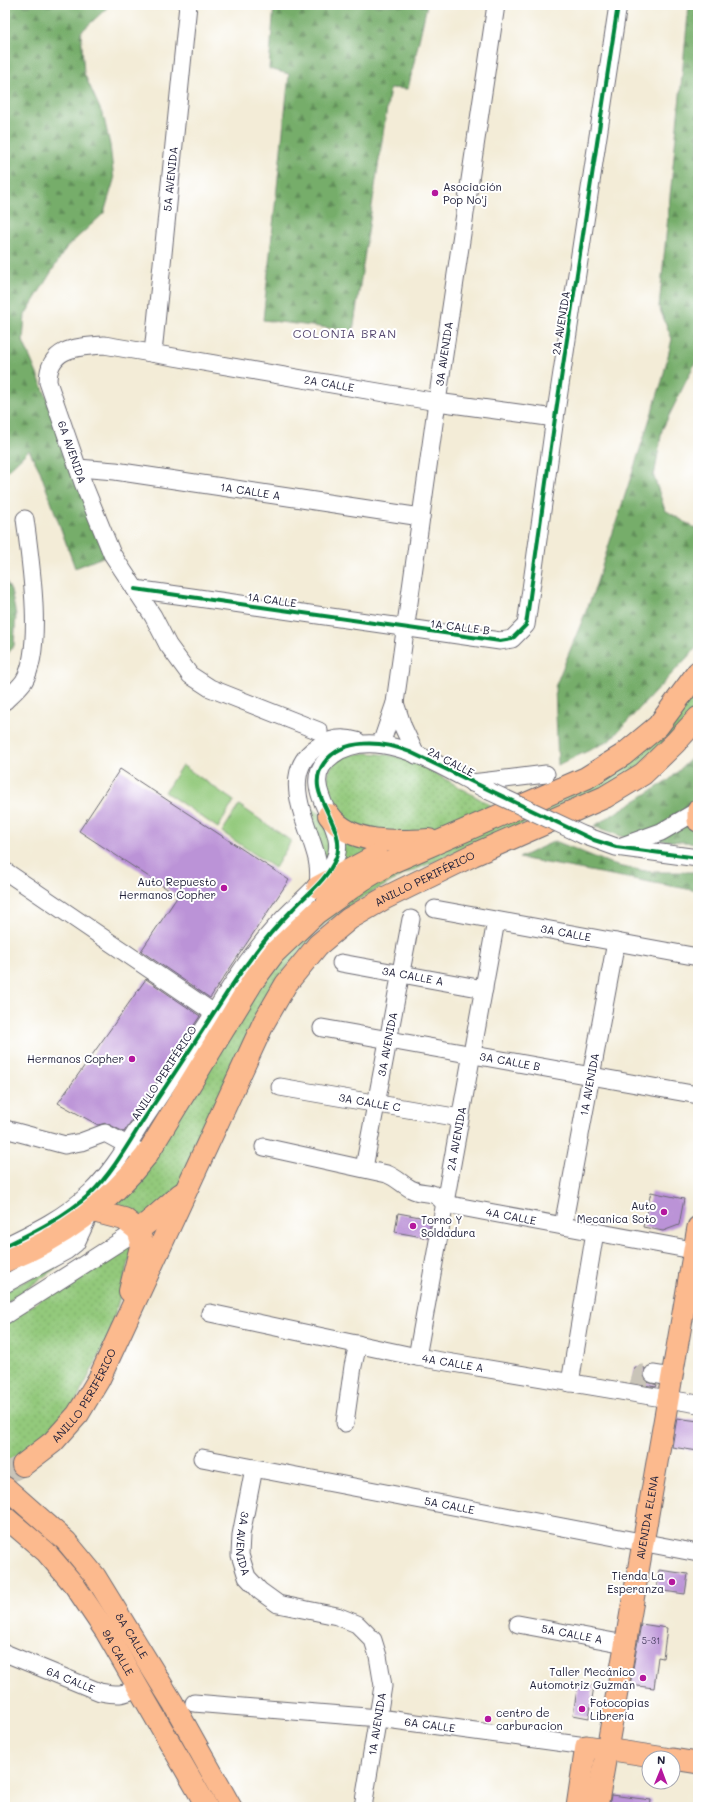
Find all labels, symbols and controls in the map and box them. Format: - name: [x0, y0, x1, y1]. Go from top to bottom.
- street label: 5A AVENIDA: [159, 146, 181, 212]
- place label: Asociación Pop No'j: [443, 179, 502, 207]
- marker: Asociación Pop No'j: [430, 188, 440, 198]
- street label: 2A AVENIDA: [548, 290, 573, 356]
- street label: 3A AVENIDA: [431, 320, 456, 387]
- district label: COLONIA BRAN: [293, 325, 397, 341]
- street label: 2A CALLE: [303, 371, 355, 395]
- street label: 6A AVENIDA: [55, 419, 90, 485]
- street label: 1A CALLE A: [219, 479, 282, 503]
- street label: 1A CALLE: [247, 589, 298, 610]
- street label: 1A CALLE B: [429, 615, 491, 638]
- street label: 2A CALLE: [425, 743, 477, 780]
- street label: ANILLO PERIFÉRICO: [371, 847, 477, 910]
- place label: Auto Repuesto Hermanos Copher: [119, 874, 216, 902]
- marker: Auto Repuesto Hermanos Copher: [219, 883, 229, 893]
- street label: 3A CALLE: [539, 920, 592, 944]
- street label: 3A CALLE A: [381, 963, 445, 989]
- street label: 3A AVENIDA: [373, 1011, 400, 1077]
- street label: ANILLO PERIFÉRICO: [127, 1022, 200, 1123]
- street label: 3A CALLE B: [479, 1048, 542, 1074]
- place label: Hermanos Copher: [27, 1051, 124, 1066]
- street label: 1A AVENIDA: [576, 1052, 602, 1117]
- marker: Hermanos Copher: [127, 1054, 137, 1064]
- street label: 3A CALLE C: [338, 1089, 402, 1115]
- street label: 2A AVENIDA: [443, 1105, 469, 1172]
- place label: Auto Mecanica Soto: [577, 1198, 656, 1226]
- street label: 4A CALLE: [485, 1204, 538, 1228]
- marker: Auto Mecanica Soto: [659, 1207, 669, 1217]
- place label: Torno Y Soldadura: [421, 1212, 476, 1240]
- marker: Torno Y Soldadura: [408, 1221, 418, 1231]
- street label: ANILLO PERIFÉRICO: [48, 1345, 119, 1446]
- street label: 4A CALLE A: [421, 1350, 485, 1375]
- street label: AVENIDA ELENA: [632, 1474, 662, 1561]
- street label: 5A CALLE: [423, 1493, 476, 1517]
- street label: 3A AVENIDA: [233, 1510, 254, 1577]
- place label: Tienda La Esperanza: [607, 1568, 664, 1596]
- marker: Tienda La Esperanza: [667, 1577, 677, 1587]
- street label: 8A CALLE: [112, 1610, 152, 1661]
- street label: 5A CALLE A: [540, 1621, 604, 1647]
- street label: 9A CALLE: [99, 1627, 138, 1678]
- house number: 5-31: [642, 1635, 660, 1646]
- street label: 6A CALLE: [44, 1663, 97, 1696]
- place label: Taller Mecánico Automotriz Guzmán: [529, 1664, 635, 1692]
- marker: Taller Mecánico Automotriz Guzmán: [638, 1673, 648, 1683]
- street label: 1A AVENIDA: [364, 1691, 389, 1756]
- place label: Fotocopias Librería: [590, 1695, 649, 1723]
- marker: Fotocopias Librería: [577, 1704, 587, 1714]
- place label: centro de carburacion: [496, 1705, 563, 1733]
- street label: 6A CALLE: [404, 1714, 456, 1735]
- marker: centro de carburacion: [483, 1714, 493, 1724]
- north arrow: [641, 1750, 681, 1790]
- text: N: [657, 1752, 665, 1767]

